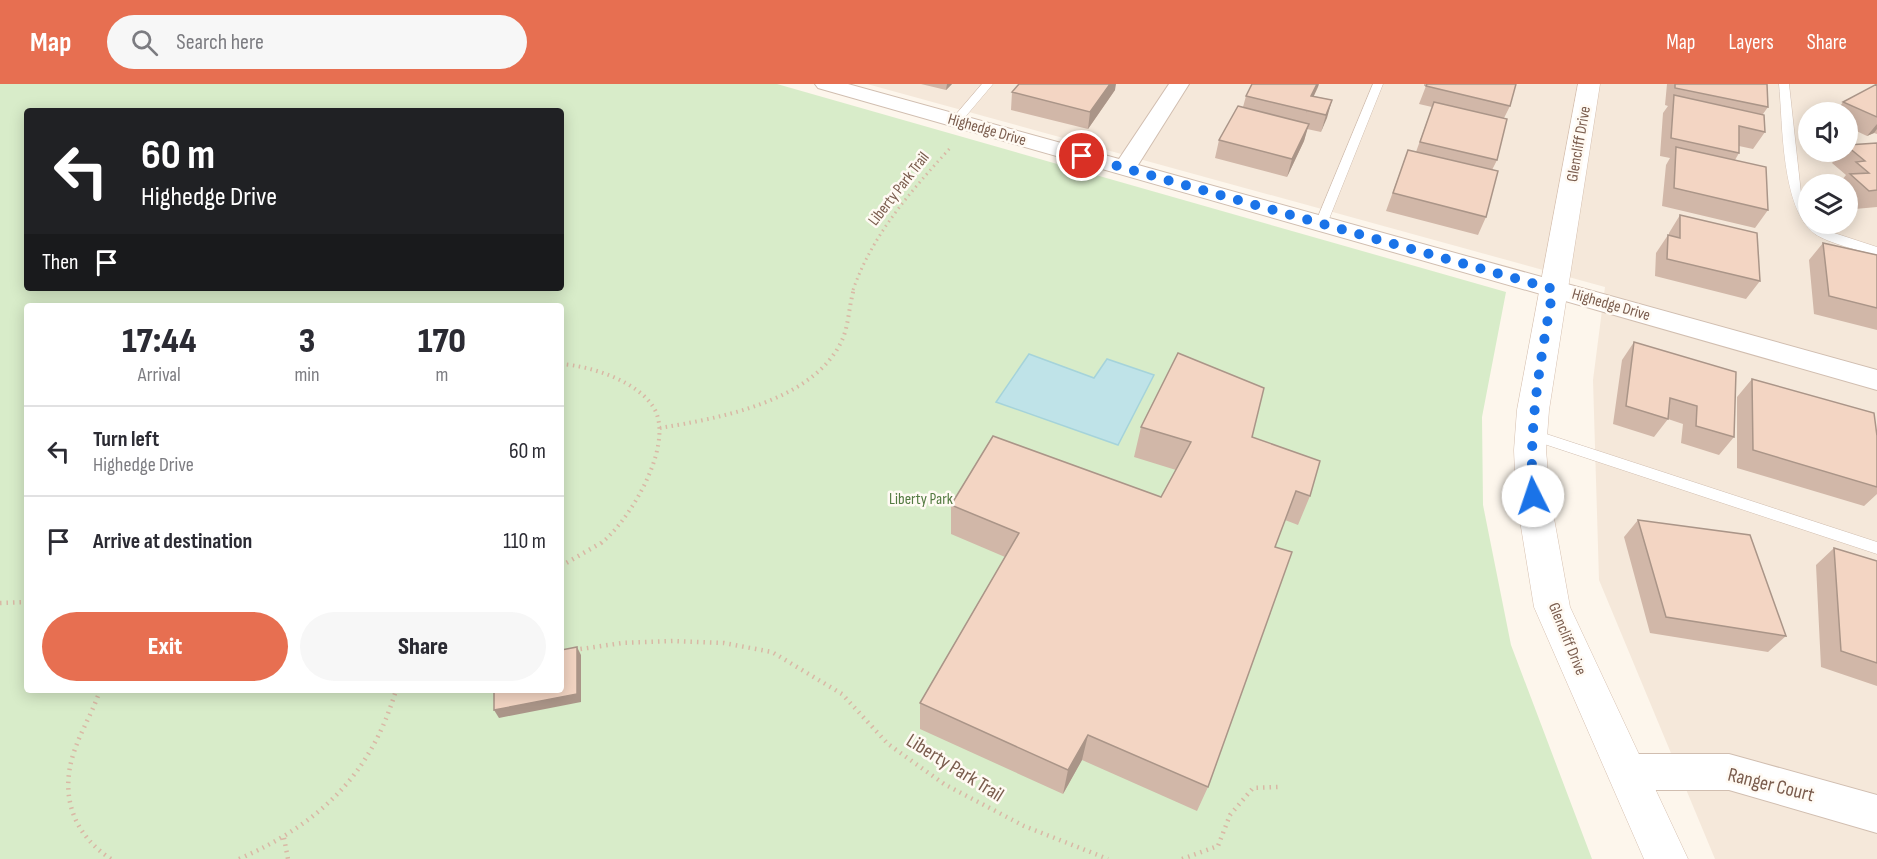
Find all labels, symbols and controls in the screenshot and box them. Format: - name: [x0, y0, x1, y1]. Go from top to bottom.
- search box: [107, 15, 527, 69]
- text: Map: [30, 26, 71, 59]
- icon: search: [128, 26, 161, 59]
- text: Search here: [176, 29, 264, 56]
- text: Map: [1666, 30, 1695, 55]
- text: Layers: [1728, 30, 1774, 55]
- text: Share: [1807, 30, 1847, 55]
- map controls: [1798, 102, 1858, 234]
- button: sound: [1798, 102, 1858, 162]
- street label: Glencliff Drive: [1563, 105, 1595, 183]
- street label: Highedge Drive: [946, 110, 1028, 150]
- text: 60 m: [141, 130, 215, 181]
- pin: [1056, 130, 1107, 181]
- icon: left: [42, 132, 120, 210]
- icon: arrive: [1065, 139, 1098, 172]
- street label: Liberty Park Trail: [864, 148, 934, 230]
- button: layers: [1798, 174, 1858, 234]
- text: Highedge Drive: [141, 181, 277, 213]
- icon: arrive: [90, 246, 123, 279]
- text: Then: [42, 249, 78, 276]
- street label: Highedge Drive: [1570, 285, 1652, 325]
- text: 17:44: [122, 320, 196, 363]
- text: 3: [299, 320, 315, 363]
- text: 170: [418, 320, 466, 363]
- text: Arrival: [138, 363, 181, 387]
- text: min: [295, 363, 320, 387]
- text: m: [435, 363, 448, 387]
- text: Turn left: [93, 426, 159, 453]
- icon: left: [42, 435, 75, 468]
- text: 60 m: [509, 438, 546, 465]
- text: Highedge Drive: [93, 453, 194, 477]
- position arrow: [1501, 464, 1565, 528]
- park label: Liberty Park: [889, 490, 953, 509]
- icon: arrive: [42, 525, 75, 558]
- text: Arrive at destination: [93, 528, 252, 555]
- text: 110 m: [503, 528, 546, 555]
- street label: Glencliff Drive: [1544, 600, 1590, 678]
- button: Exit: [42, 612, 288, 681]
- button: Share: [300, 612, 546, 681]
- street label: Liberty Park Trail: [902, 729, 1008, 807]
- street label: Ranger Court: [1725, 763, 1817, 807]

